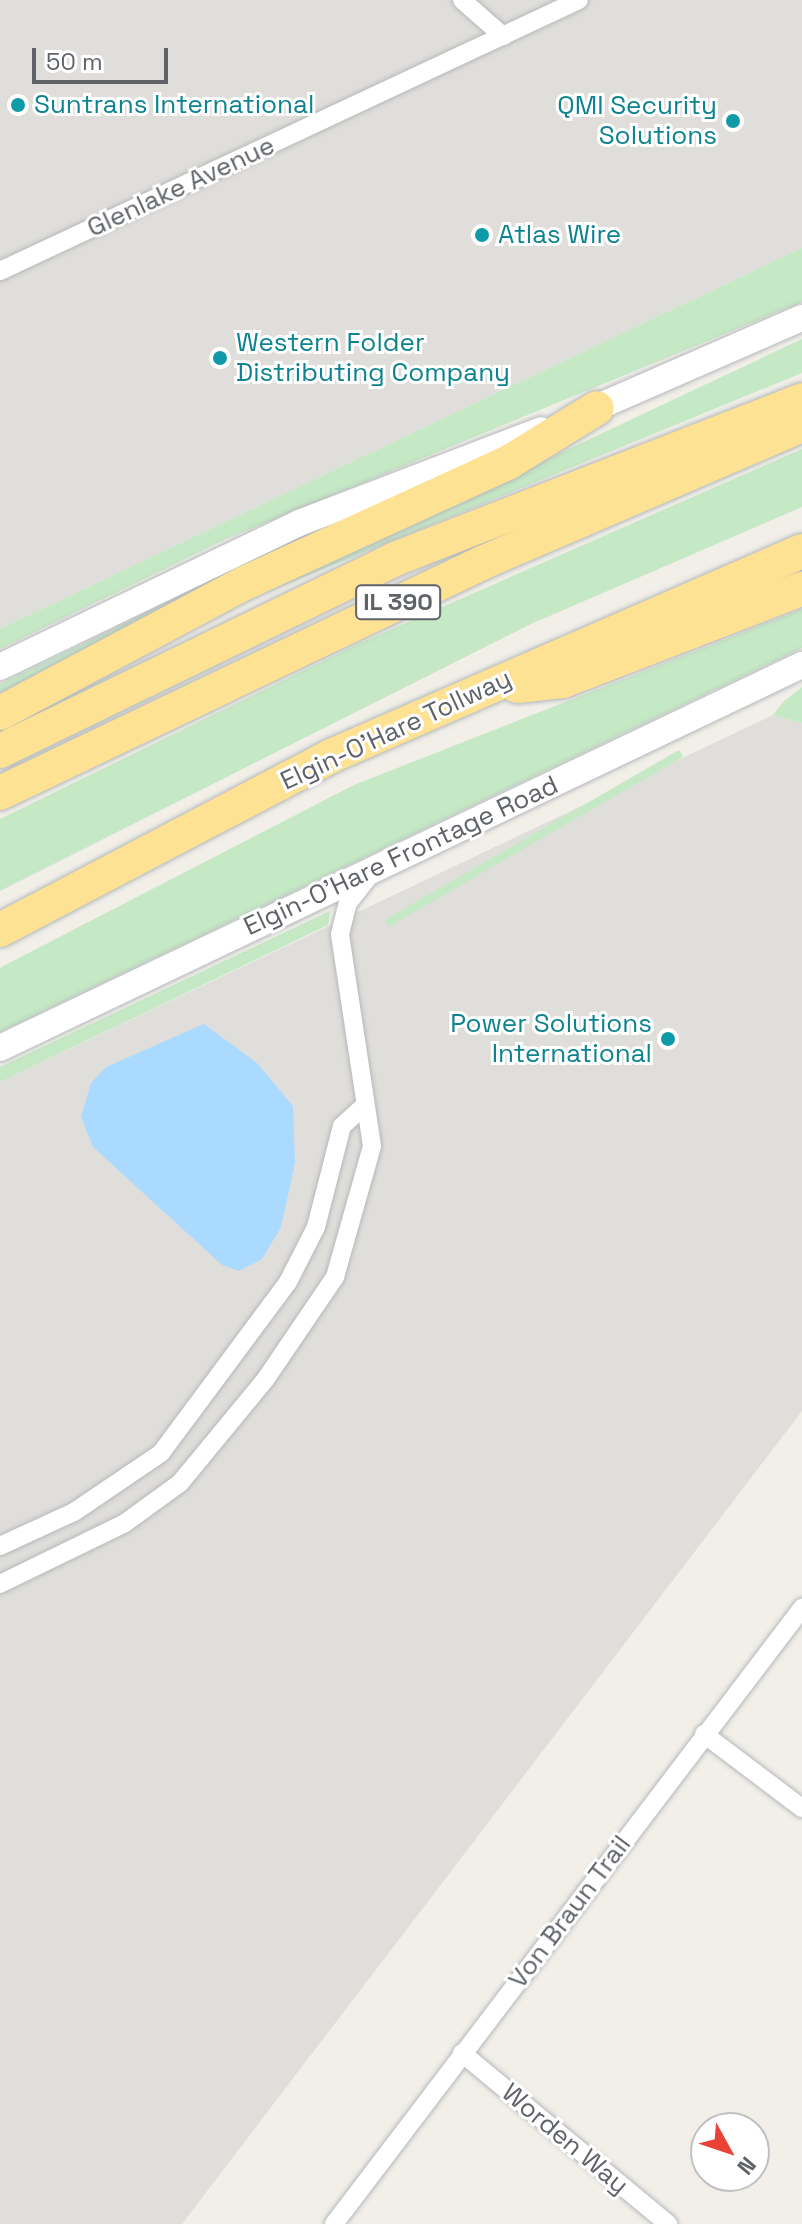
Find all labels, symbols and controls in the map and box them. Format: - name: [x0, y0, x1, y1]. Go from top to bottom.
- scale bar: [36, 32, 172, 82]
- text: 50 m: [46, 46, 103, 77]
- place label: Suntrans International: [34, 89, 314, 121]
- place label: QMI Security Solutions: [557, 90, 717, 152]
- marker: Suntrans International: [9, 96, 27, 114]
- marker: QMI Security Solutions: [724, 112, 742, 130]
- street label: Glenlake Avenue: [82, 130, 280, 244]
- place label: Atlas Wire: [498, 219, 621, 251]
- marker: Atlas Wire: [473, 226, 491, 244]
- place label: Western Folder Distributing Company: [236, 327, 510, 388]
- marker: Western Folder Distributing Company: [211, 349, 229, 367]
- road number: IL 390: [354, 582, 442, 622]
- street label: Elgin-O'Hare Tollway: [275, 663, 517, 797]
- street label: Elgin-O'Hare Frontage Road: [239, 769, 563, 943]
- place label: Power Solutions International: [450, 1008, 652, 1070]
- marker: Power Solutions International: [659, 1030, 677, 1048]
- street label: Von Braun Trail: [502, 1829, 638, 1995]
- street label: Worden Way: [495, 2077, 635, 2201]
- north arrow: [690, 2112, 770, 2192]
- text: N: [731, 2151, 762, 2181]

